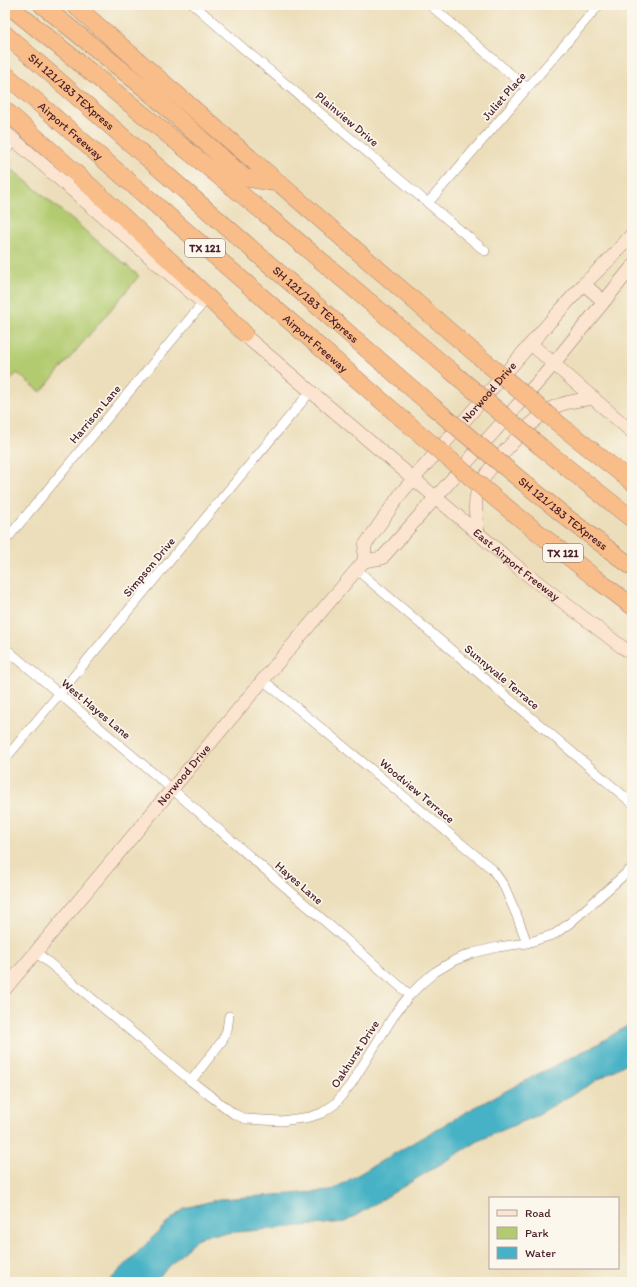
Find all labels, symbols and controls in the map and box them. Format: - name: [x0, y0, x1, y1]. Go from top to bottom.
- street label: SH 121/183 TEXpress: [25, 50, 117, 133]
- street label: Juliet Place: [479, 69, 529, 123]
- street label: Plainview Drive: [313, 89, 382, 150]
- street label: Airport Freeway: [35, 99, 106, 163]
- road number: TX 121: [185, 239, 225, 257]
- street label: SH 121/183 TEXpress: [270, 263, 362, 346]
- street label: Airport Freeway: [280, 311, 351, 376]
- street label: Norwood Drive: [459, 358, 519, 425]
- street label: Harrison Lane: [66, 382, 124, 446]
- street label: SH 121/183 TEXpress: [516, 474, 610, 553]
- street label: East Airport Freeway: [470, 525, 563, 604]
- street label: Simpson Drive: [120, 534, 178, 600]
- road number: TX 121: [543, 544, 583, 562]
- street label: Sunnyvale Terrace: [462, 642, 542, 713]
- street label: West Hayes Lane: [58, 676, 134, 742]
- street label: Norwood Drive: [154, 741, 214, 808]
- street label: Woodview Terrace: [377, 756, 457, 826]
- street label: Hayes Lane: [272, 858, 326, 908]
- street label: Oakhurst Drive: [328, 1017, 382, 1091]
- legend: [489, 1197, 619, 1269]
- text: Road: [525, 1206, 551, 1220]
- text: Park: [525, 1226, 549, 1240]
- text: Water: [525, 1246, 556, 1260]

